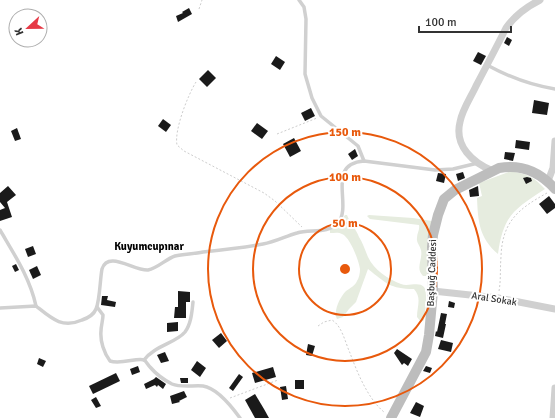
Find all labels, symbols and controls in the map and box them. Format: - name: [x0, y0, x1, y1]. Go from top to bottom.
- north arrow: [8, 8, 48, 48]
- scale bar: [419, 8, 511, 34]
- text: 100 m: [425, 15, 457, 30]
- text: K: [12, 26, 26, 37]
- text: 150 m: [329, 125, 361, 140]
- text: 100 m: [329, 170, 361, 185]
- text: 50 m: [332, 216, 358, 231]
- street label: Başbuğ Caddesi: [425, 239, 439, 307]
- district label: Kuyumcupınar: [114, 240, 184, 253]
- centre of rings: [338, 262, 352, 276]
- street label: Aral Sokak: [470, 289, 518, 309]

